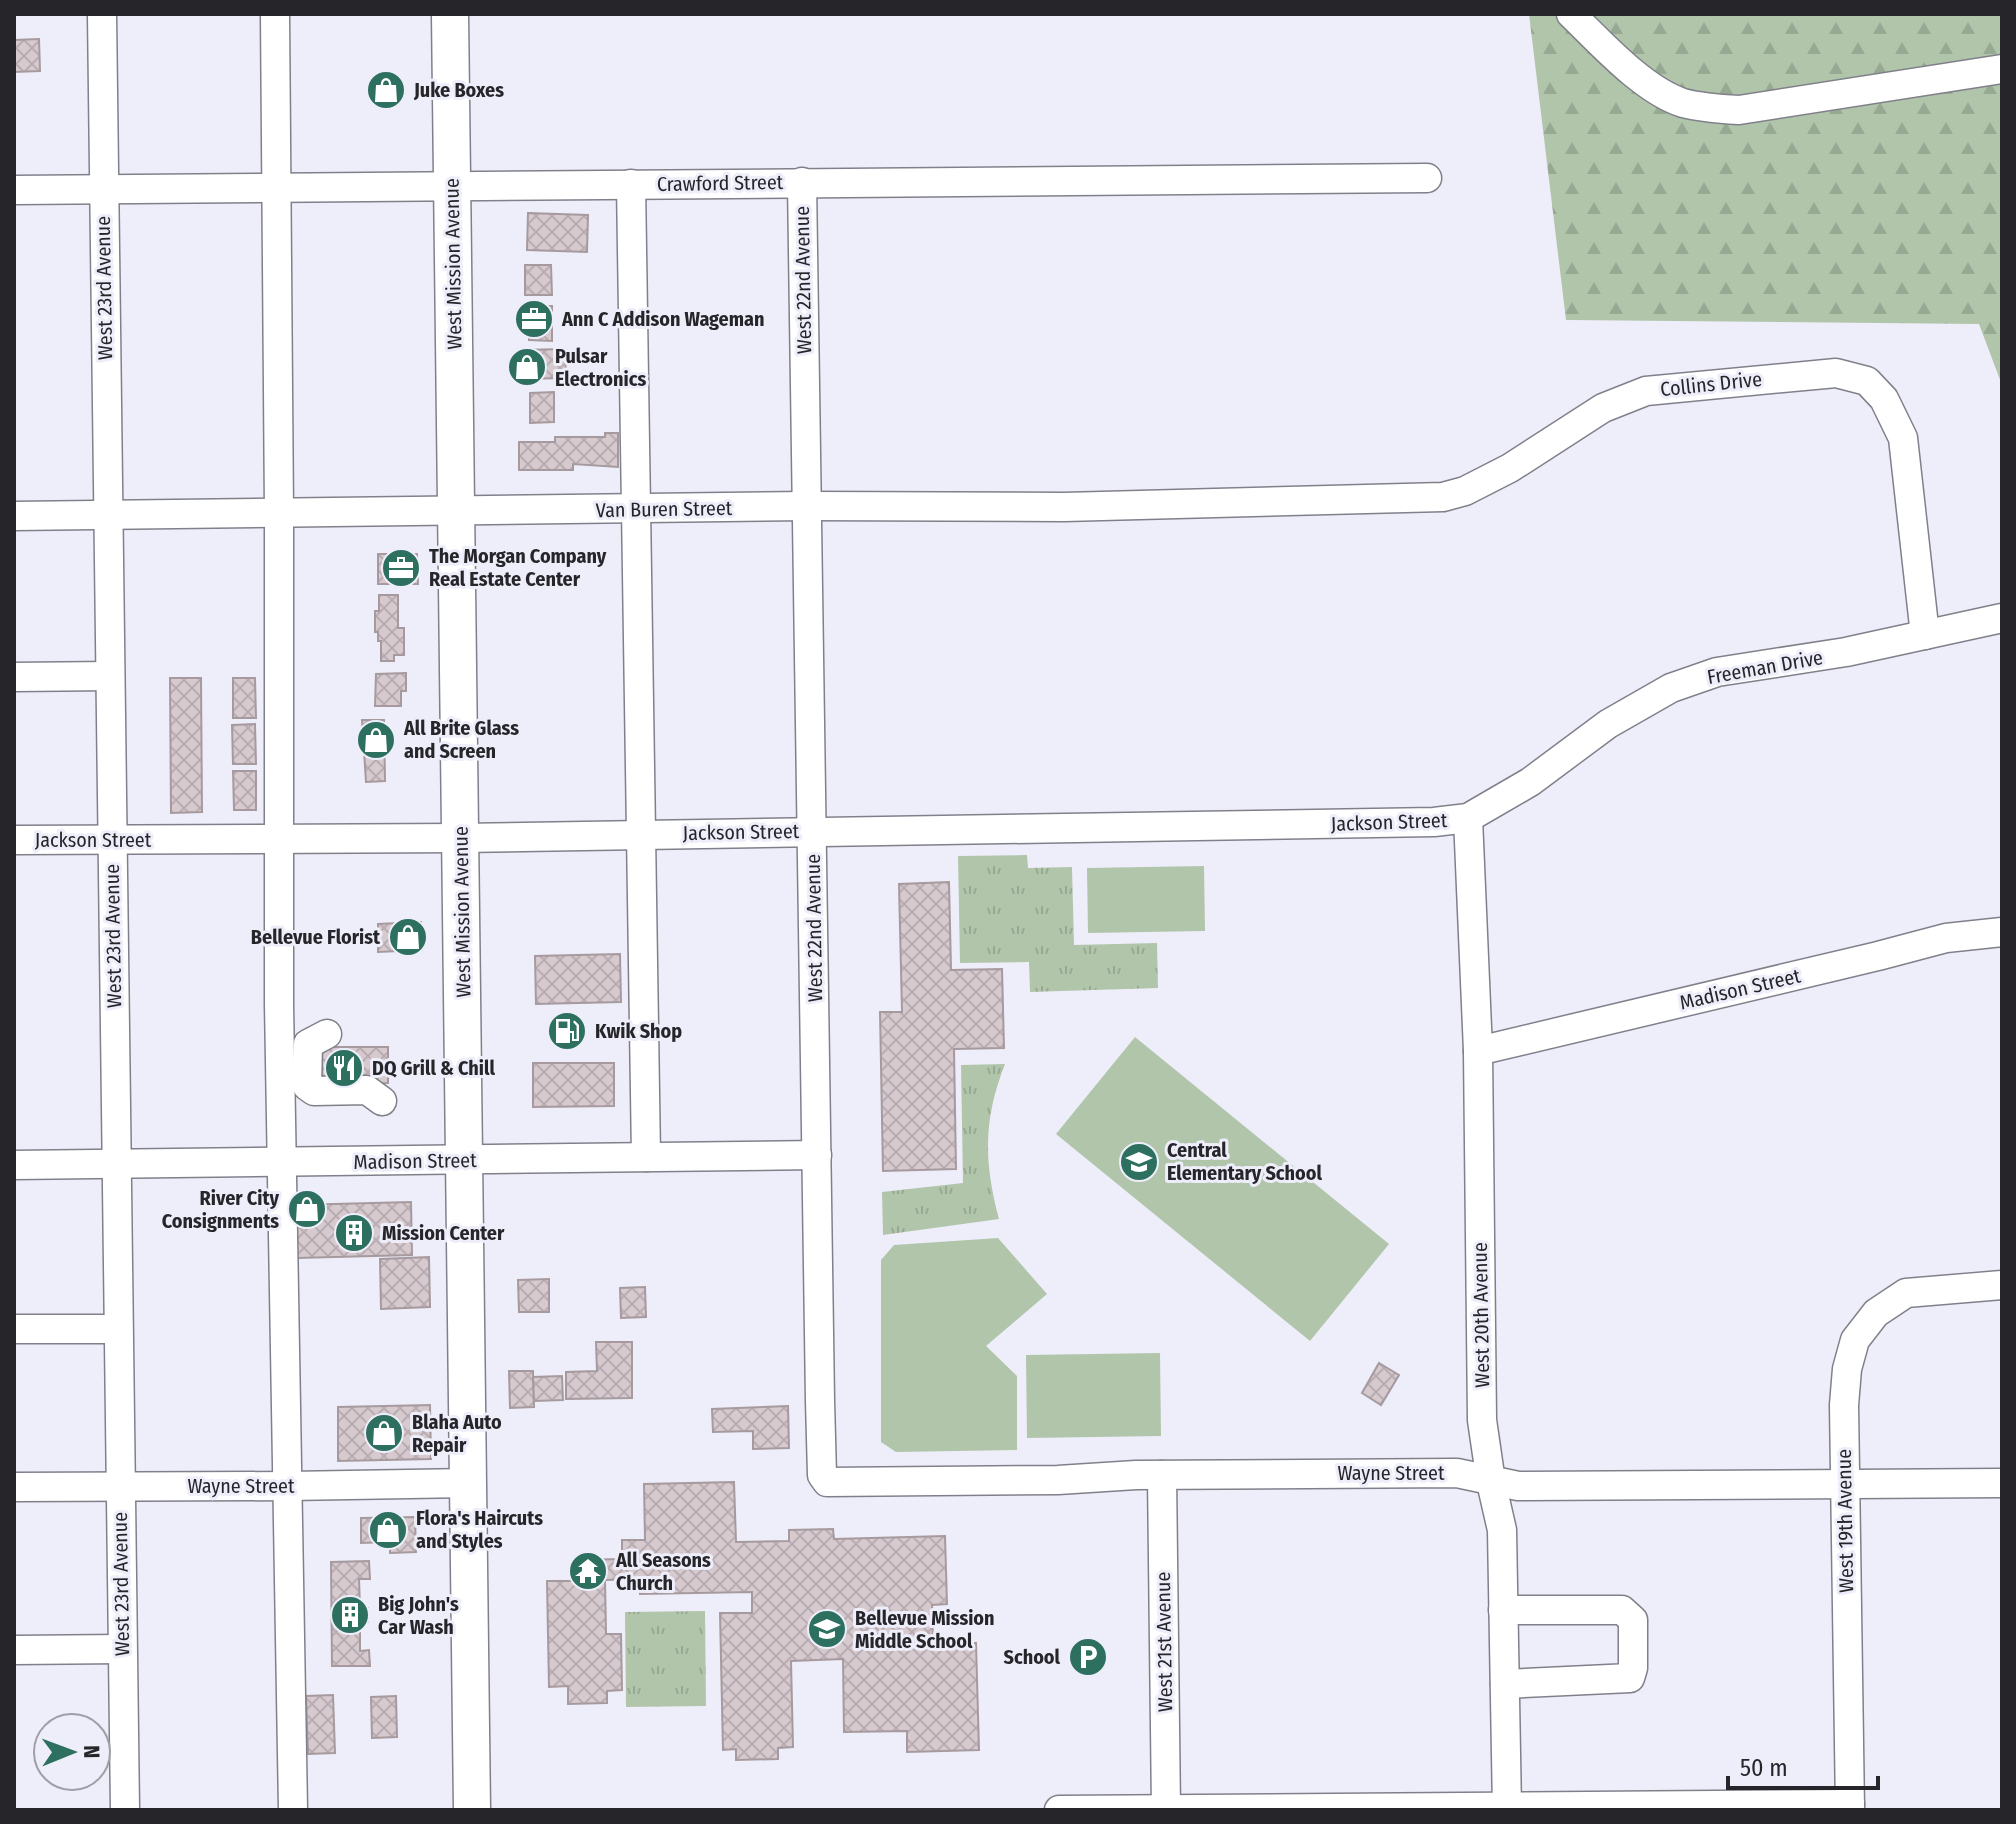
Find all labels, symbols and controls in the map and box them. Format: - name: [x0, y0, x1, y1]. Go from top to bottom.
- shop icon: Juke Boxes: [365, 69, 407, 111]
- place label: Juke Boxes: [413, 78, 504, 102]
- street label: Crawford Street: [657, 170, 784, 196]
- street label: West Mission Avenue: [440, 178, 466, 350]
- street label: West 22nd Avenue: [790, 206, 816, 354]
- street label: West 23rd Avenue: [91, 216, 117, 360]
- office icon: Ann C Addison Wageman: [513, 298, 555, 340]
- place label: Ann C Addison Wageman: [561, 307, 764, 331]
- place label: Pulsar Electronics: [555, 344, 646, 391]
- shop icon: Pulsar Electronics: [506, 346, 548, 388]
- street label: Collins Drive: [1659, 367, 1763, 401]
- street label: Van Buren Street: [596, 496, 733, 522]
- place label: The Morgan Company Real Estate Center: [429, 544, 607, 591]
- office icon: The Morgan Company Real Estate Center: [380, 547, 422, 589]
- street label: Freeman Drive: [1705, 645, 1825, 689]
- place label: All Brite Glass and Screen: [403, 716, 519, 763]
- shop icon: All Brite Glass and Screen: [355, 719, 397, 761]
- street label: Jackson Street: [1330, 808, 1448, 836]
- street label: Jackson Street: [683, 819, 800, 845]
- street label: West Mission Avenue: [449, 826, 475, 998]
- street label: Jackson Street: [35, 828, 152, 852]
- street label: West 22nd Avenue: [801, 854, 827, 1002]
- street label: West 23rd Avenue: [100, 864, 126, 1008]
- shop icon: Bellevue Florist: [387, 916, 429, 958]
- place label: Bellevue Florist: [251, 925, 381, 949]
- street label: Madison Street: [1677, 963, 1803, 1015]
- fuel station icon: Kwik Shop: [546, 1010, 588, 1052]
- place label: Kwik Shop: [595, 1019, 682, 1043]
- restaurant icon: DQ Grill & Chill: [323, 1047, 365, 1089]
- place label: DQ Grill & Chill: [372, 1056, 495, 1080]
- place label: Central Elementary School: [1167, 1138, 1322, 1185]
- school or university icon: Central Elementary School: [1118, 1141, 1160, 1183]
- street label: Madison Street: [353, 1148, 477, 1174]
- place label: River City Consignments: [162, 1186, 279, 1233]
- shop icon: River City Consignments: [286, 1188, 328, 1230]
- building icon: Mission Center: [333, 1212, 375, 1254]
- place label: Mission Center: [382, 1221, 505, 1245]
- street label: West 20th Avenue: [1468, 1242, 1494, 1388]
- place label: Blaha Auto Repair: [412, 1410, 502, 1457]
- shop icon: Blaha Auto Repair: [363, 1412, 405, 1454]
- street label: West 19th Avenue: [1832, 1449, 1858, 1593]
- street label: Wayne Street: [1337, 1461, 1445, 1485]
- street label: Wayne Street: [187, 1474, 295, 1498]
- place label: Flora's Haircuts and Styles: [416, 1506, 543, 1553]
- shop icon: Flora's Haircuts and Styles: [367, 1509, 409, 1551]
- street label: West 23rd Avenue: [108, 1512, 134, 1656]
- place label: All Seasons Church: [615, 1548, 711, 1595]
- temple icon: All Seasons Church: [567, 1550, 609, 1592]
- street label: West 21st Avenue: [1151, 1572, 1177, 1712]
- place label: Big John's Car Wash: [378, 1592, 459, 1639]
- building icon: Big John's Car Wash: [329, 1594, 371, 1636]
- place label: Bellevue Mission Middle School: [855, 1606, 995, 1653]
- school or university icon: Bellevue Mission Middle School: [806, 1608, 848, 1650]
- parking icon: School: [1067, 1636, 1109, 1678]
- place label: School: [1004, 1645, 1061, 1669]
- north arrow: [32, 1712, 112, 1792]
- scale bar: [1728, 1740, 1878, 1790]
- text: N: [78, 1745, 105, 1758]
- text: 50 m: [1740, 1754, 1788, 1782]

